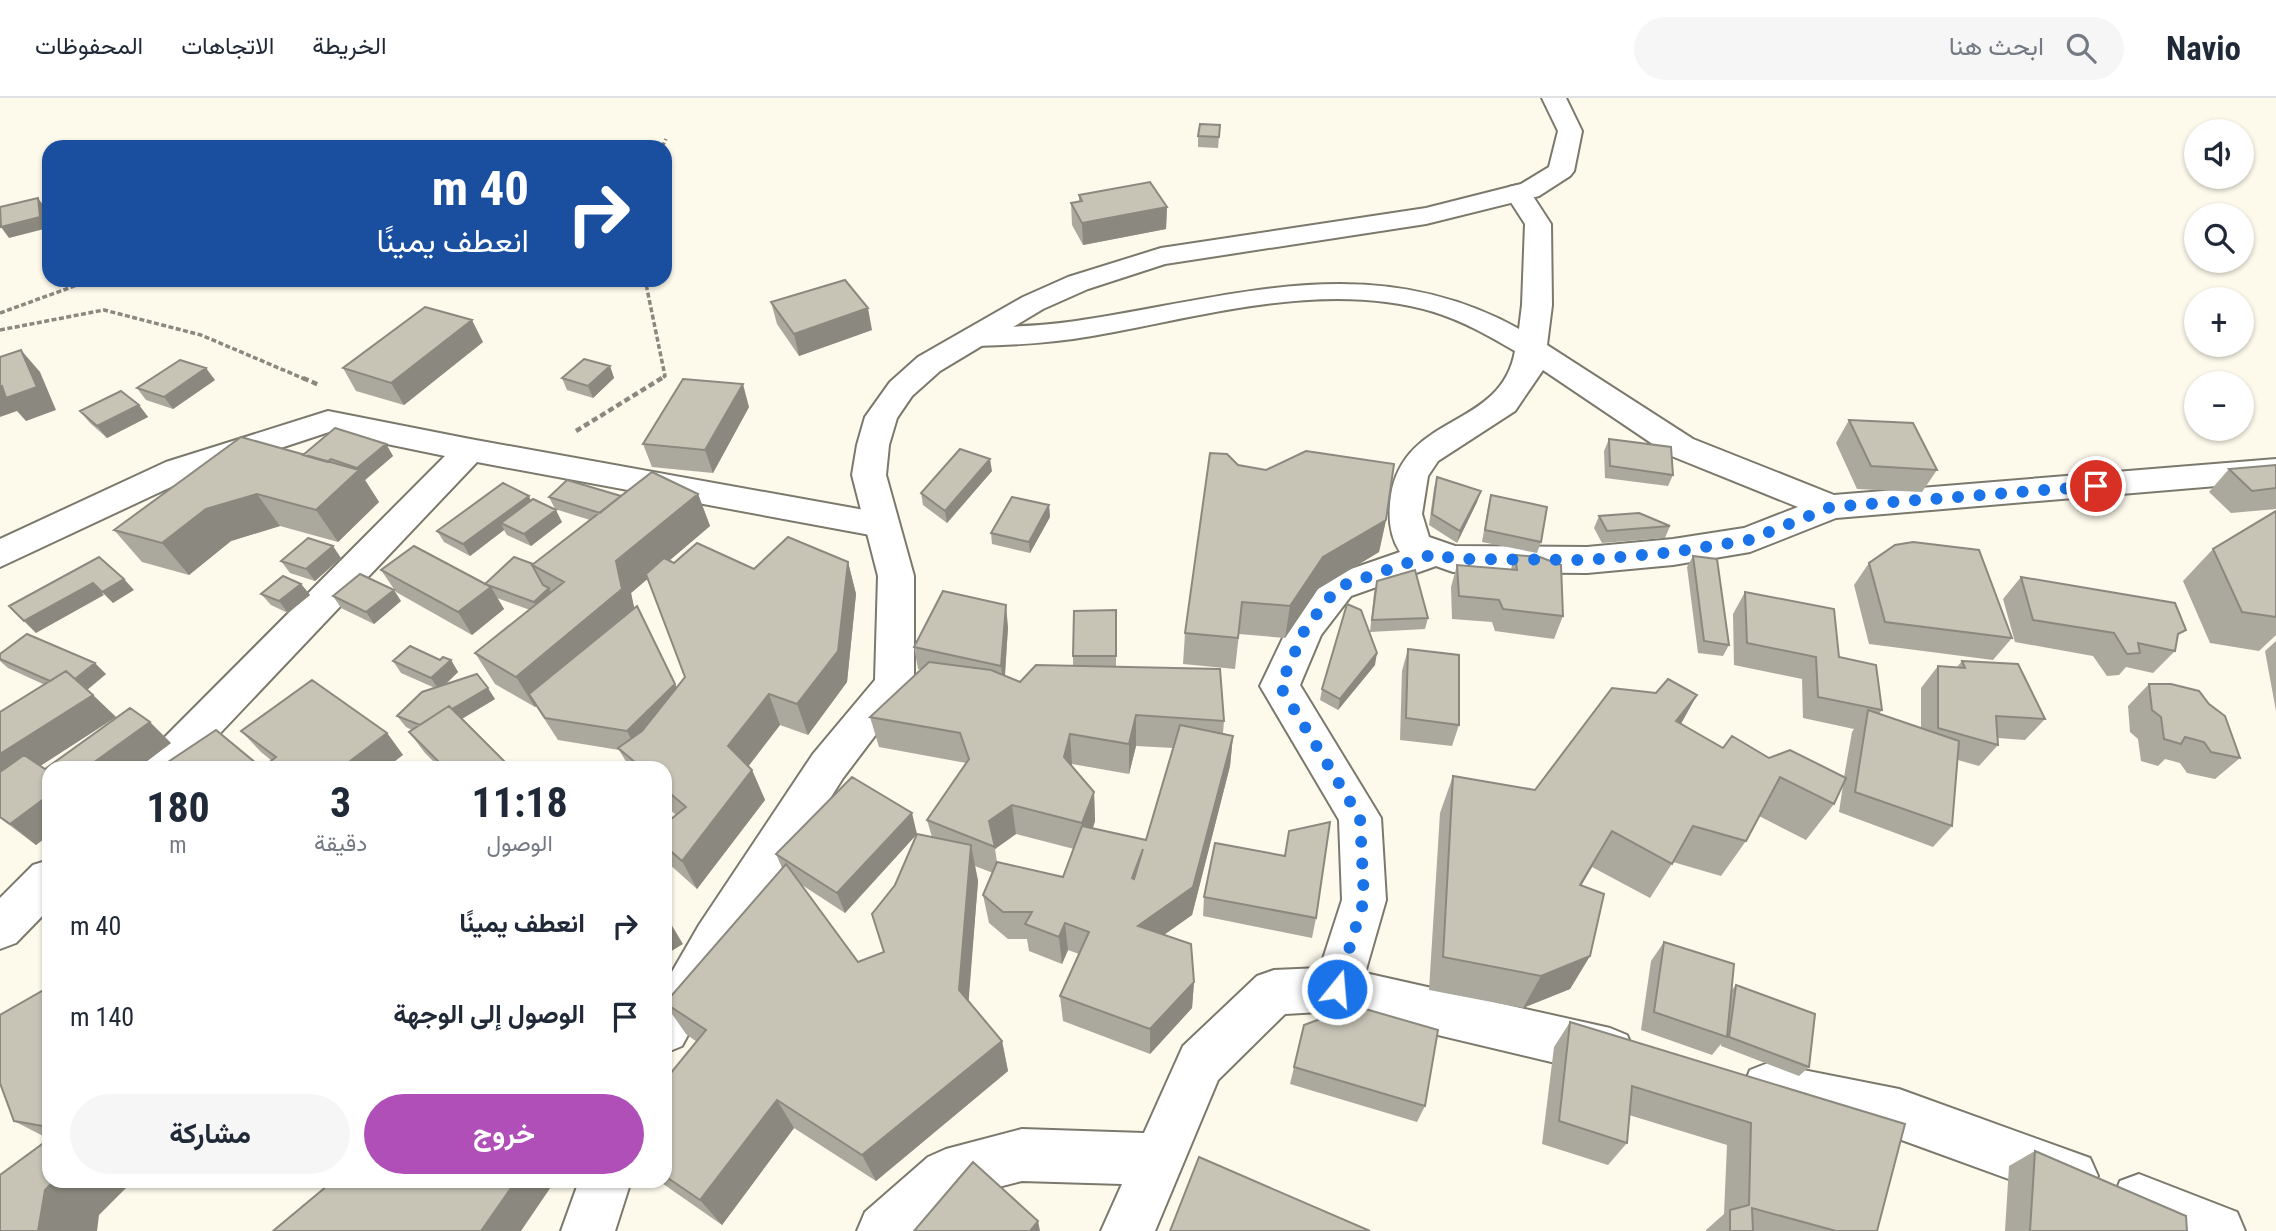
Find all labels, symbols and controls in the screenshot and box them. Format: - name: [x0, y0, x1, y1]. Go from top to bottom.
- search box: [1634, 17, 2124, 80]
- icon: search: [2062, 29, 2100, 67]
- text: Navio: [2166, 29, 2241, 68]
- text: ابحث هنا: [1949, 31, 2044, 61]
- text: المحفوظات: [35, 32, 143, 60]
- text: الاتجاهات: [181, 32, 274, 60]
- text: الخريطة: [312, 32, 387, 60]
- map controls: [2184, 119, 2254, 441]
- button: sound: [2184, 119, 2254, 189]
- text: 40 m: [432, 160, 529, 217]
- icon: right: [553, 168, 644, 259]
- button: search: [2184, 203, 2254, 273]
- text: انعطف يمينًا: [376, 222, 529, 260]
- button: +: [2184, 287, 2254, 357]
- button: −: [2184, 371, 2254, 441]
- pin: [2066, 456, 2126, 516]
- icon: arrive: [2077, 467, 2115, 505]
- text: 3: [330, 778, 351, 827]
- text: 11:18: [471, 778, 568, 827]
- text: 180: [146, 783, 210, 832]
- text: دقيقة: [314, 830, 367, 857]
- text: الوصول: [486, 830, 553, 857]
- text: m: [169, 832, 187, 859]
- icon: right: [606, 907, 644, 945]
- text: انعطف يمينًا: [459, 908, 585, 938]
- text: 40 m: [70, 911, 121, 941]
- position arrow: [1300, 952, 1374, 1026]
- icon: arrive: [606, 998, 644, 1036]
- text: الوصول إلى الوجهة: [393, 999, 585, 1029]
- text: 140 m: [70, 1002, 134, 1032]
- button: مشاركة: [70, 1094, 350, 1174]
- button: خروج: [364, 1094, 644, 1174]

